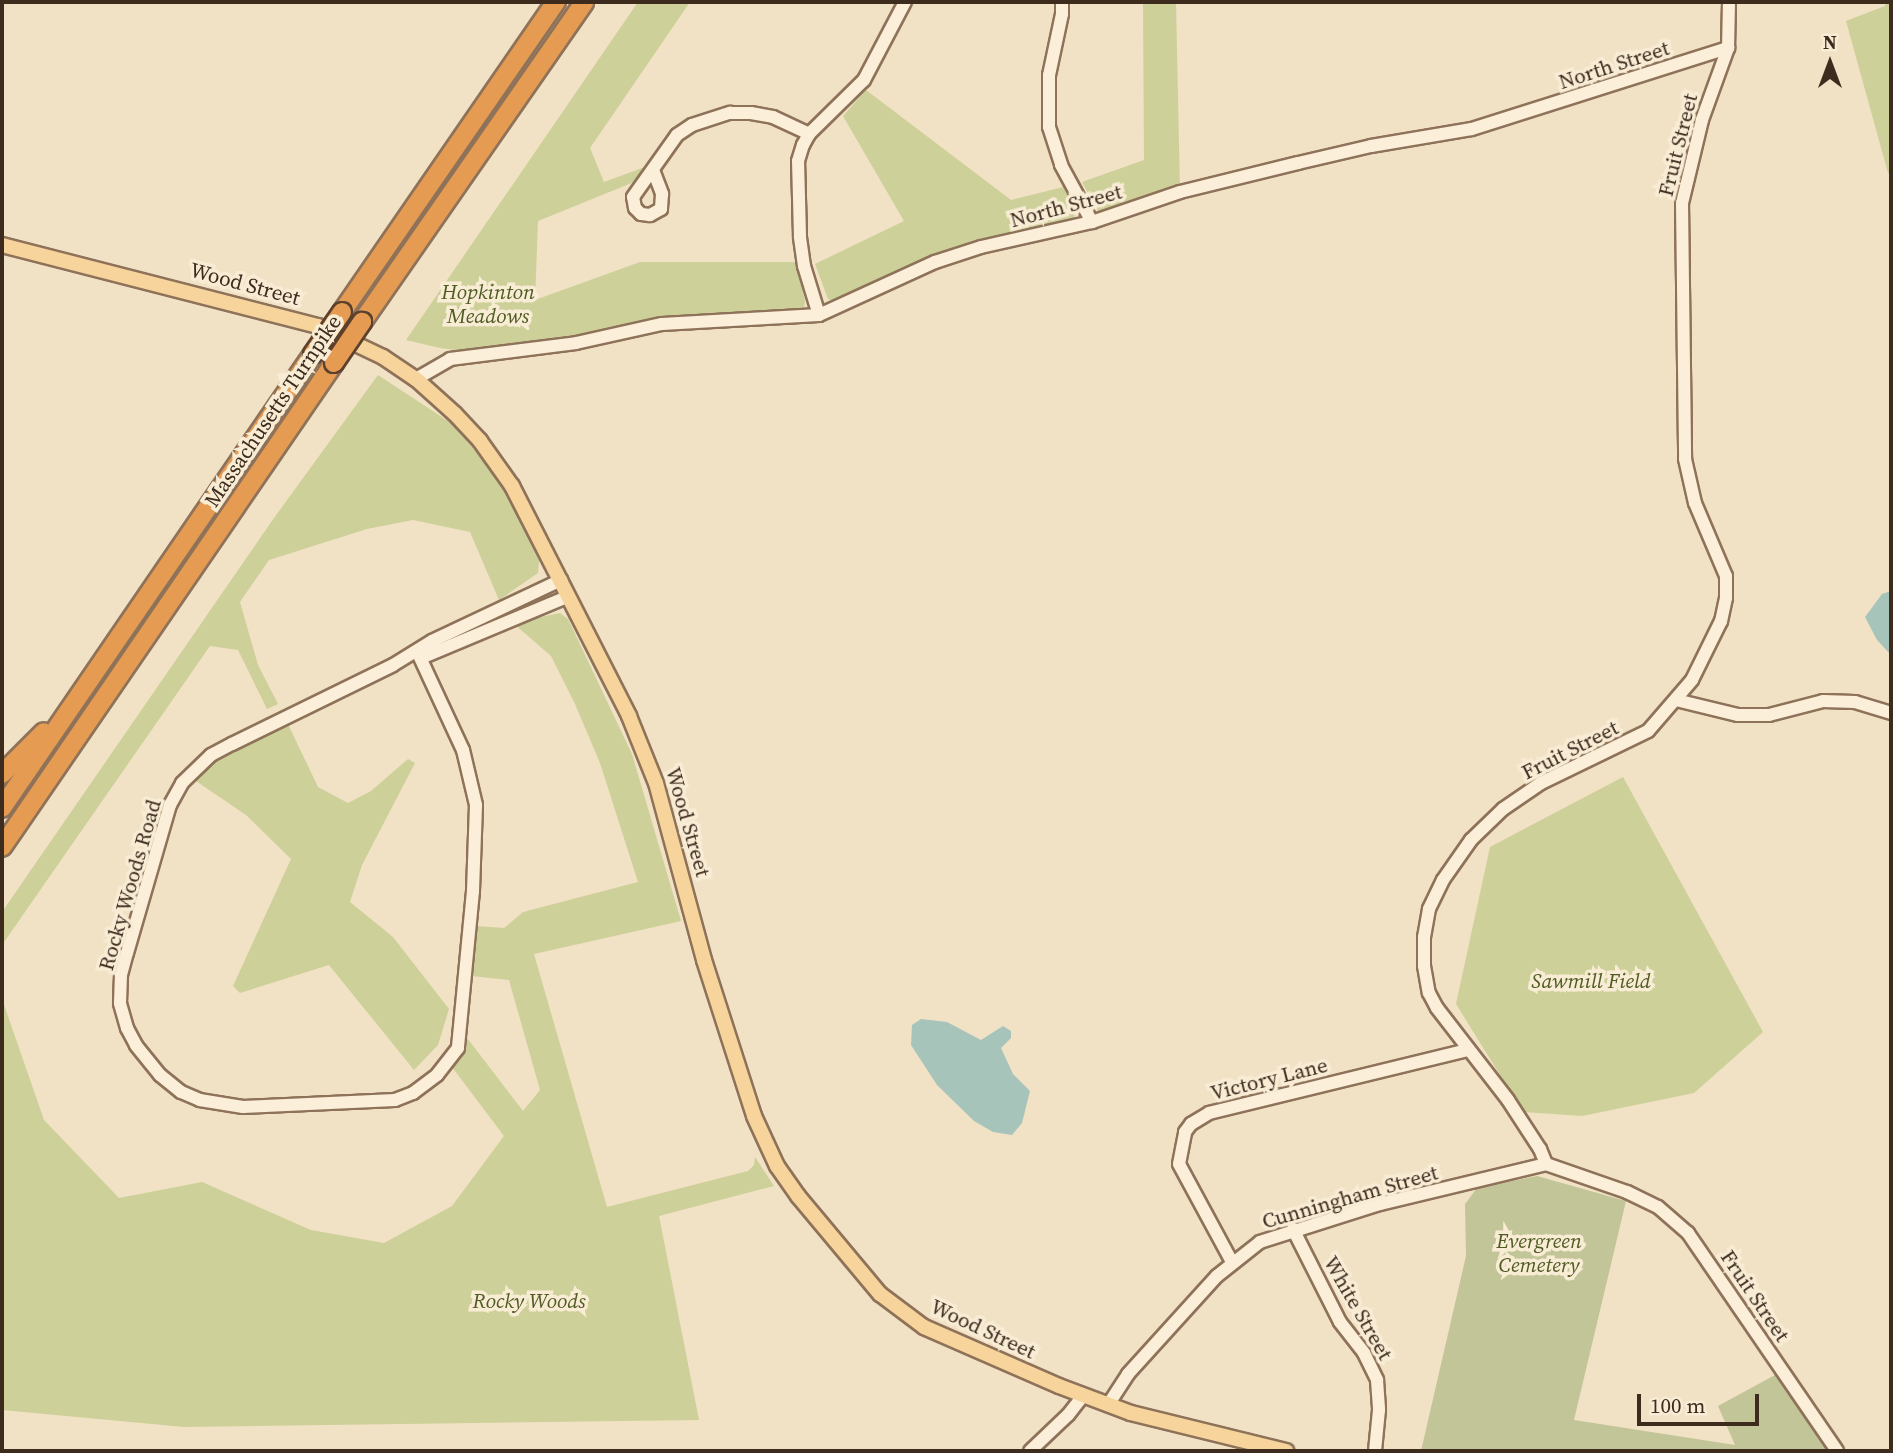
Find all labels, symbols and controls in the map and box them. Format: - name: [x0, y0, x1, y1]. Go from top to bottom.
- north arrow: [1795, 28, 1865, 98]
- text: N: [1823, 29, 1837, 55]
- street label: North Street: [1556, 35, 1672, 95]
- street label: Fruit Street: [1653, 91, 1703, 199]
- street label: North Street: [1007, 179, 1125, 233]
- street label: Wood Street: [187, 257, 303, 311]
- park label: Hopkinton Meadows: [441, 279, 535, 329]
- street label: Massachusetts Turnpike: [199, 310, 347, 512]
- street label: Fruit Street: [1517, 715, 1623, 785]
- street label: Wood Street: [660, 764, 716, 880]
- street label: Rocky Woods Road: [93, 796, 167, 974]
- park label: Sawmill Field: [1531, 968, 1651, 994]
- street label: Victory Lane: [1208, 1052, 1330, 1106]
- street label: Cunningham Street: [1259, 1160, 1441, 1234]
- park label: Evergreen Cemetery: [1496, 1228, 1582, 1278]
- street label: Fruit Street: [1715, 1245, 1795, 1347]
- street label: White Street: [1318, 1252, 1398, 1364]
- park label: Rocky Woods: [472, 1288, 586, 1314]
- street label: Wood Street: [927, 1294, 1039, 1364]
- scale bar: [1641, 1380, 1764, 1424]
- text: 100 m: [1650, 1391, 1705, 1420]

